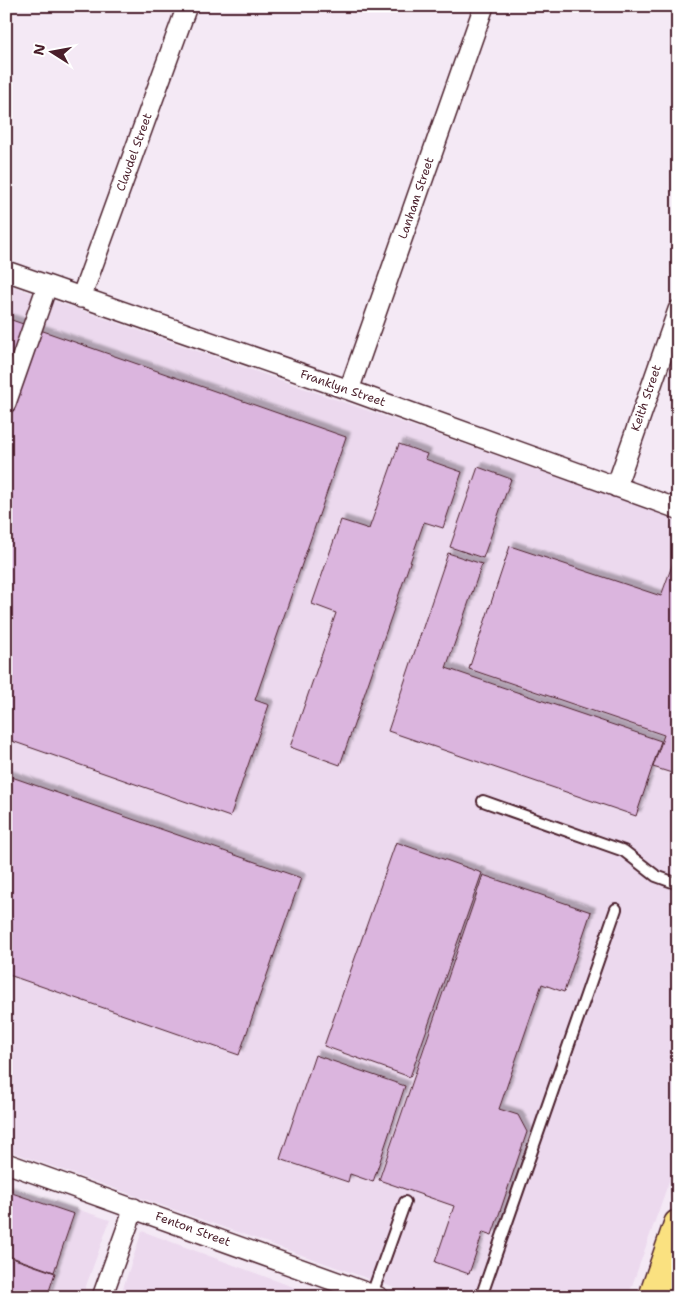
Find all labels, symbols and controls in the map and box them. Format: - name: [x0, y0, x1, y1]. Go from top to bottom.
- north arrow: [28, 28, 78, 78]
- text: N: [29, 42, 49, 57]
- street label: Claudel Street: [112, 111, 156, 193]
- street label: Lanham Street: [394, 155, 438, 241]
- street label: Keith Street: [627, 363, 665, 433]
- street label: Franklyn Street: [298, 366, 388, 410]
- street label: Fenton Street: [153, 1208, 233, 1250]

